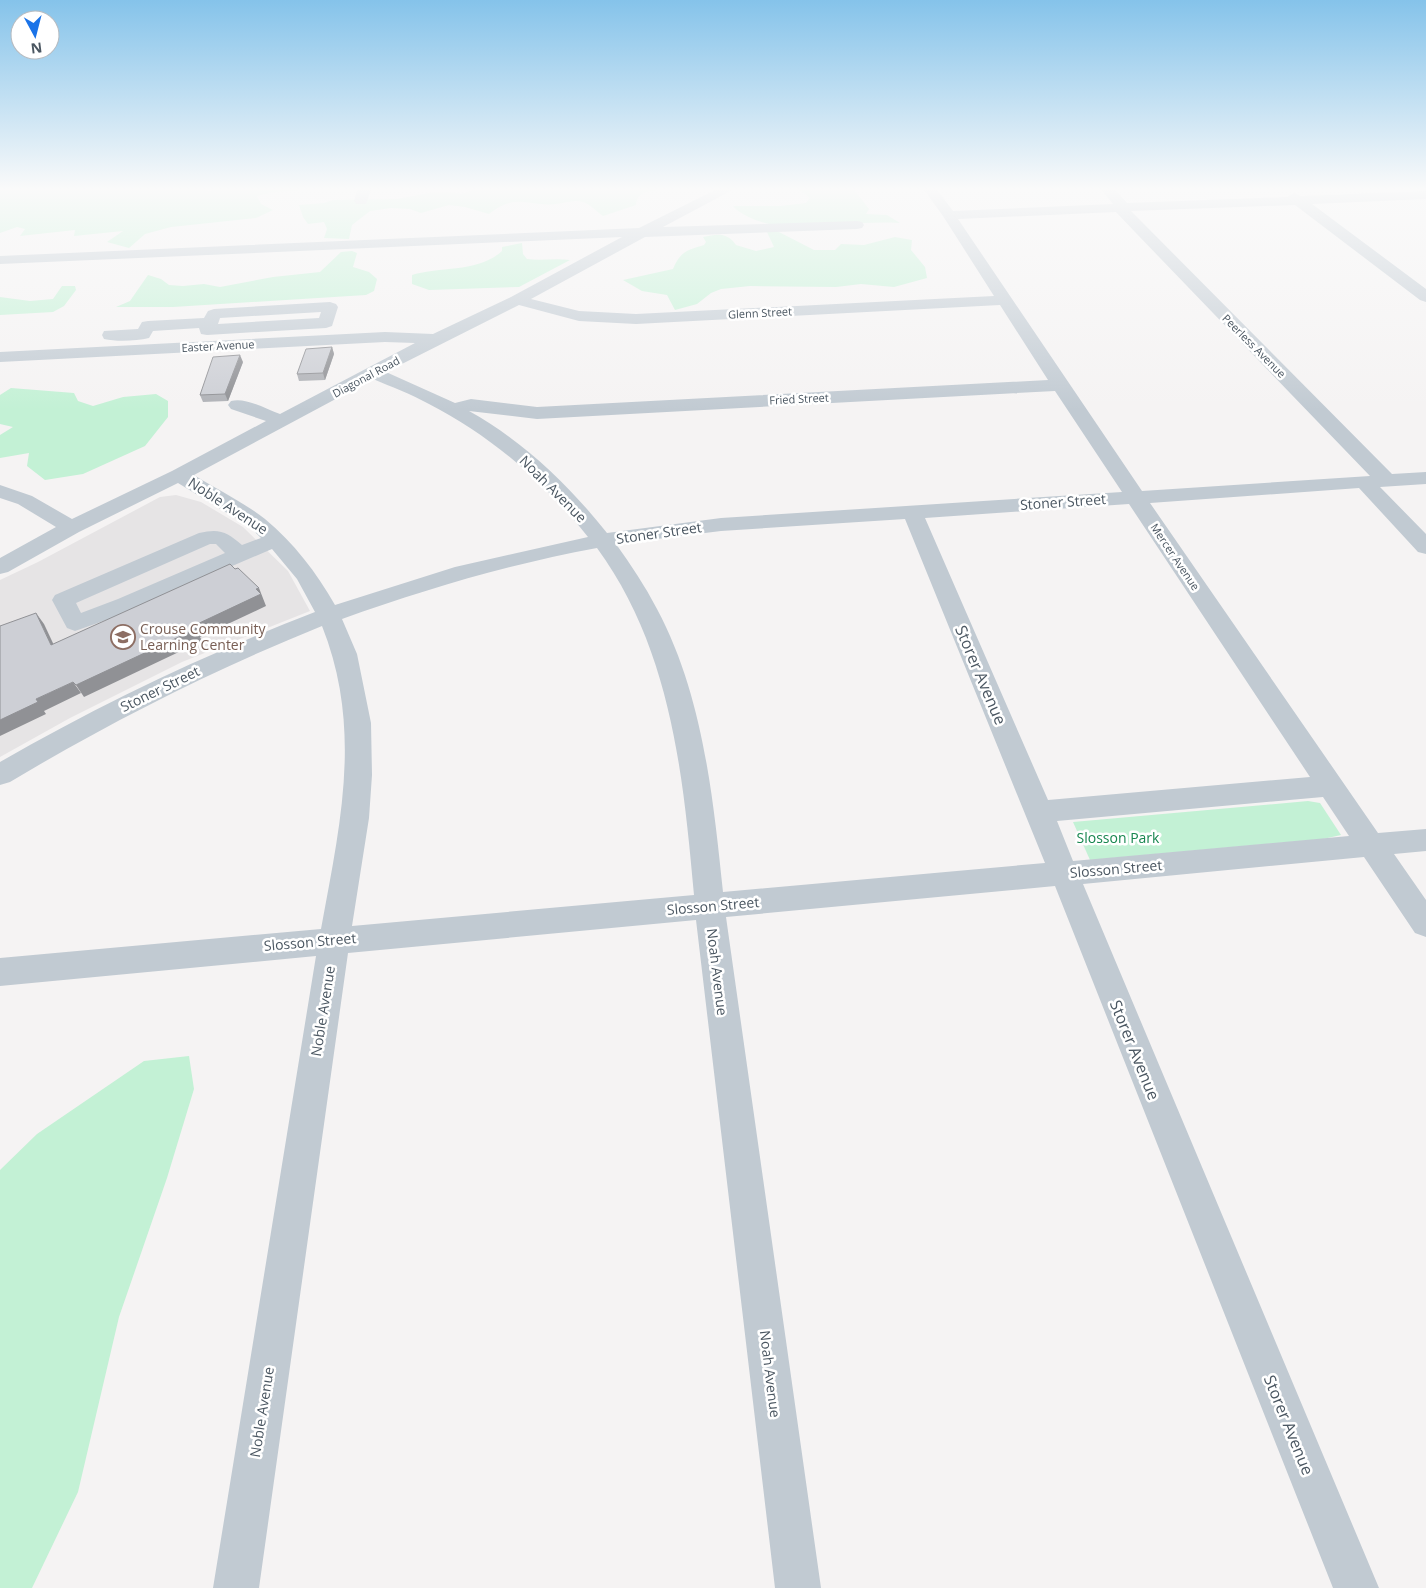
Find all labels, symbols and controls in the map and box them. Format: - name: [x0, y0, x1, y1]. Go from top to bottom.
- north arrow: [10, 10, 60, 60]
- text: N: [30, 38, 43, 59]
- street label: Glenn Street: [728, 303, 792, 322]
- street label: Peerless Avenue: [1219, 311, 1289, 381]
- street label: Easter Avenue: [181, 336, 255, 355]
- street label: Diagonal Road: [329, 353, 402, 401]
- street label: Fried Street: [769, 389, 829, 408]
- street label: Noah Avenue: [516, 451, 591, 526]
- street label: Noble Avenue: [185, 473, 272, 538]
- street label: Stoner Street: [1019, 489, 1107, 514]
- street label: Stoner Street: [615, 517, 703, 548]
- street label: Mercer Avenue: [1147, 520, 1203, 593]
- place label: Crouse Community Learning Center: [140, 619, 267, 654]
- street label: Storer Avenue: [950, 622, 1012, 728]
- school or university icon: Crouse Community Learning Center: [110, 624, 136, 650]
- street label: Stoner Street: [117, 661, 203, 716]
- park label: Slosson Park: [1077, 828, 1160, 847]
- street label: Slosson Street: [1069, 855, 1163, 882]
- street label: Slosson Street: [666, 892, 760, 919]
- street label: Noah Avenue: [703, 927, 732, 1017]
- street label: Slosson Street: [263, 928, 357, 955]
- street label: Noble Avenue: [306, 964, 339, 1058]
- street label: Storer Avenue: [1105, 997, 1165, 1103]
- street label: Noah Avenue: [756, 1329, 785, 1419]
- street label: Noble Avenue: [245, 1365, 278, 1459]
- street label: Storer Avenue: [1259, 1372, 1319, 1478]

